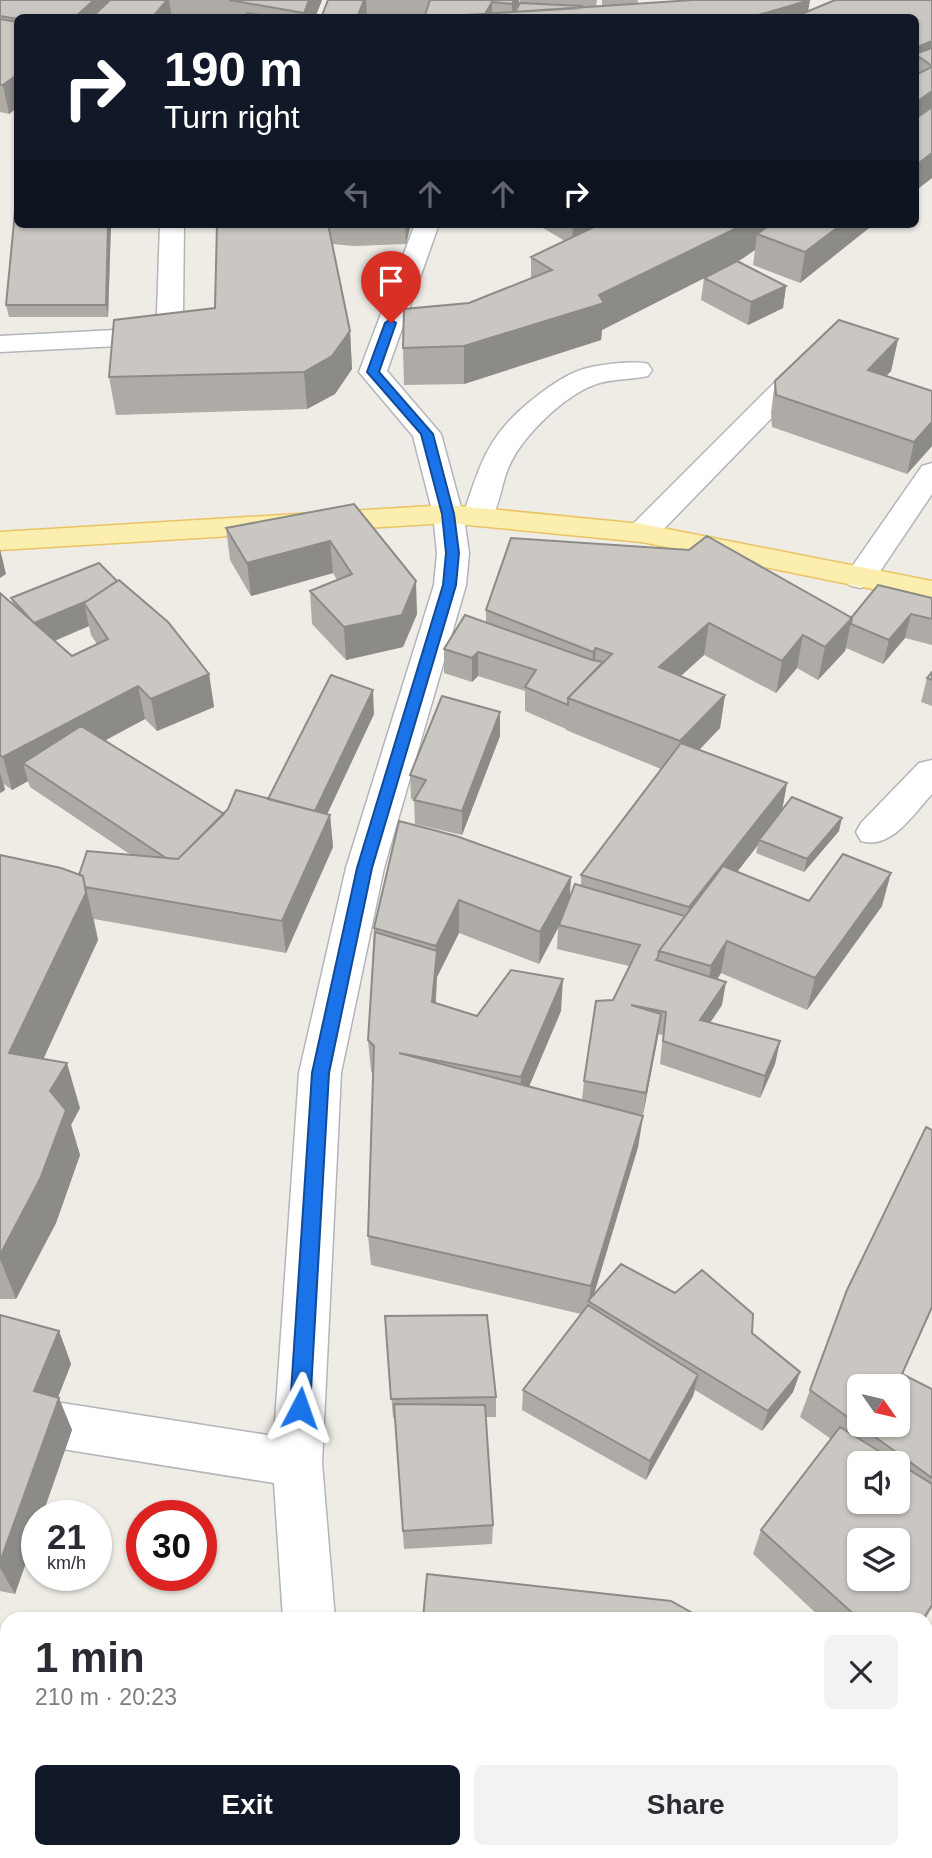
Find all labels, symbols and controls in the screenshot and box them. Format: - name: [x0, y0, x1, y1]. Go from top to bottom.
- icon: right: [49, 42, 140, 133]
- text: 190 m: [164, 42, 303, 96]
- text: Turn right: [164, 99, 300, 135]
- icon: left: [338, 175, 376, 213]
- icon: ahead: [411, 175, 449, 213]
- icon: ahead: [484, 175, 522, 213]
- icon: right: [557, 175, 595, 213]
- pin: [361, 251, 421, 323]
- icon: arrive: [372, 262, 410, 300]
- position arrow: [263, 1371, 337, 1445]
- north arrow: [847, 1374, 910, 1437]
- map controls: [847, 1374, 910, 1591]
- button: sound: [847, 1451, 910, 1514]
- speed limit sign: 30: [126, 1500, 217, 1591]
- text: 21: [47, 1517, 86, 1556]
- button: layers: [847, 1528, 910, 1591]
- text: km/h: [47, 1553, 86, 1573]
- text: 1 min: [35, 1634, 145, 1681]
- button: close: [824, 1635, 898, 1709]
- text: 210 m · 20:23: [35, 1684, 177, 1710]
- button: Exit: [35, 1765, 460, 1845]
- button: Share: [474, 1765, 898, 1845]

